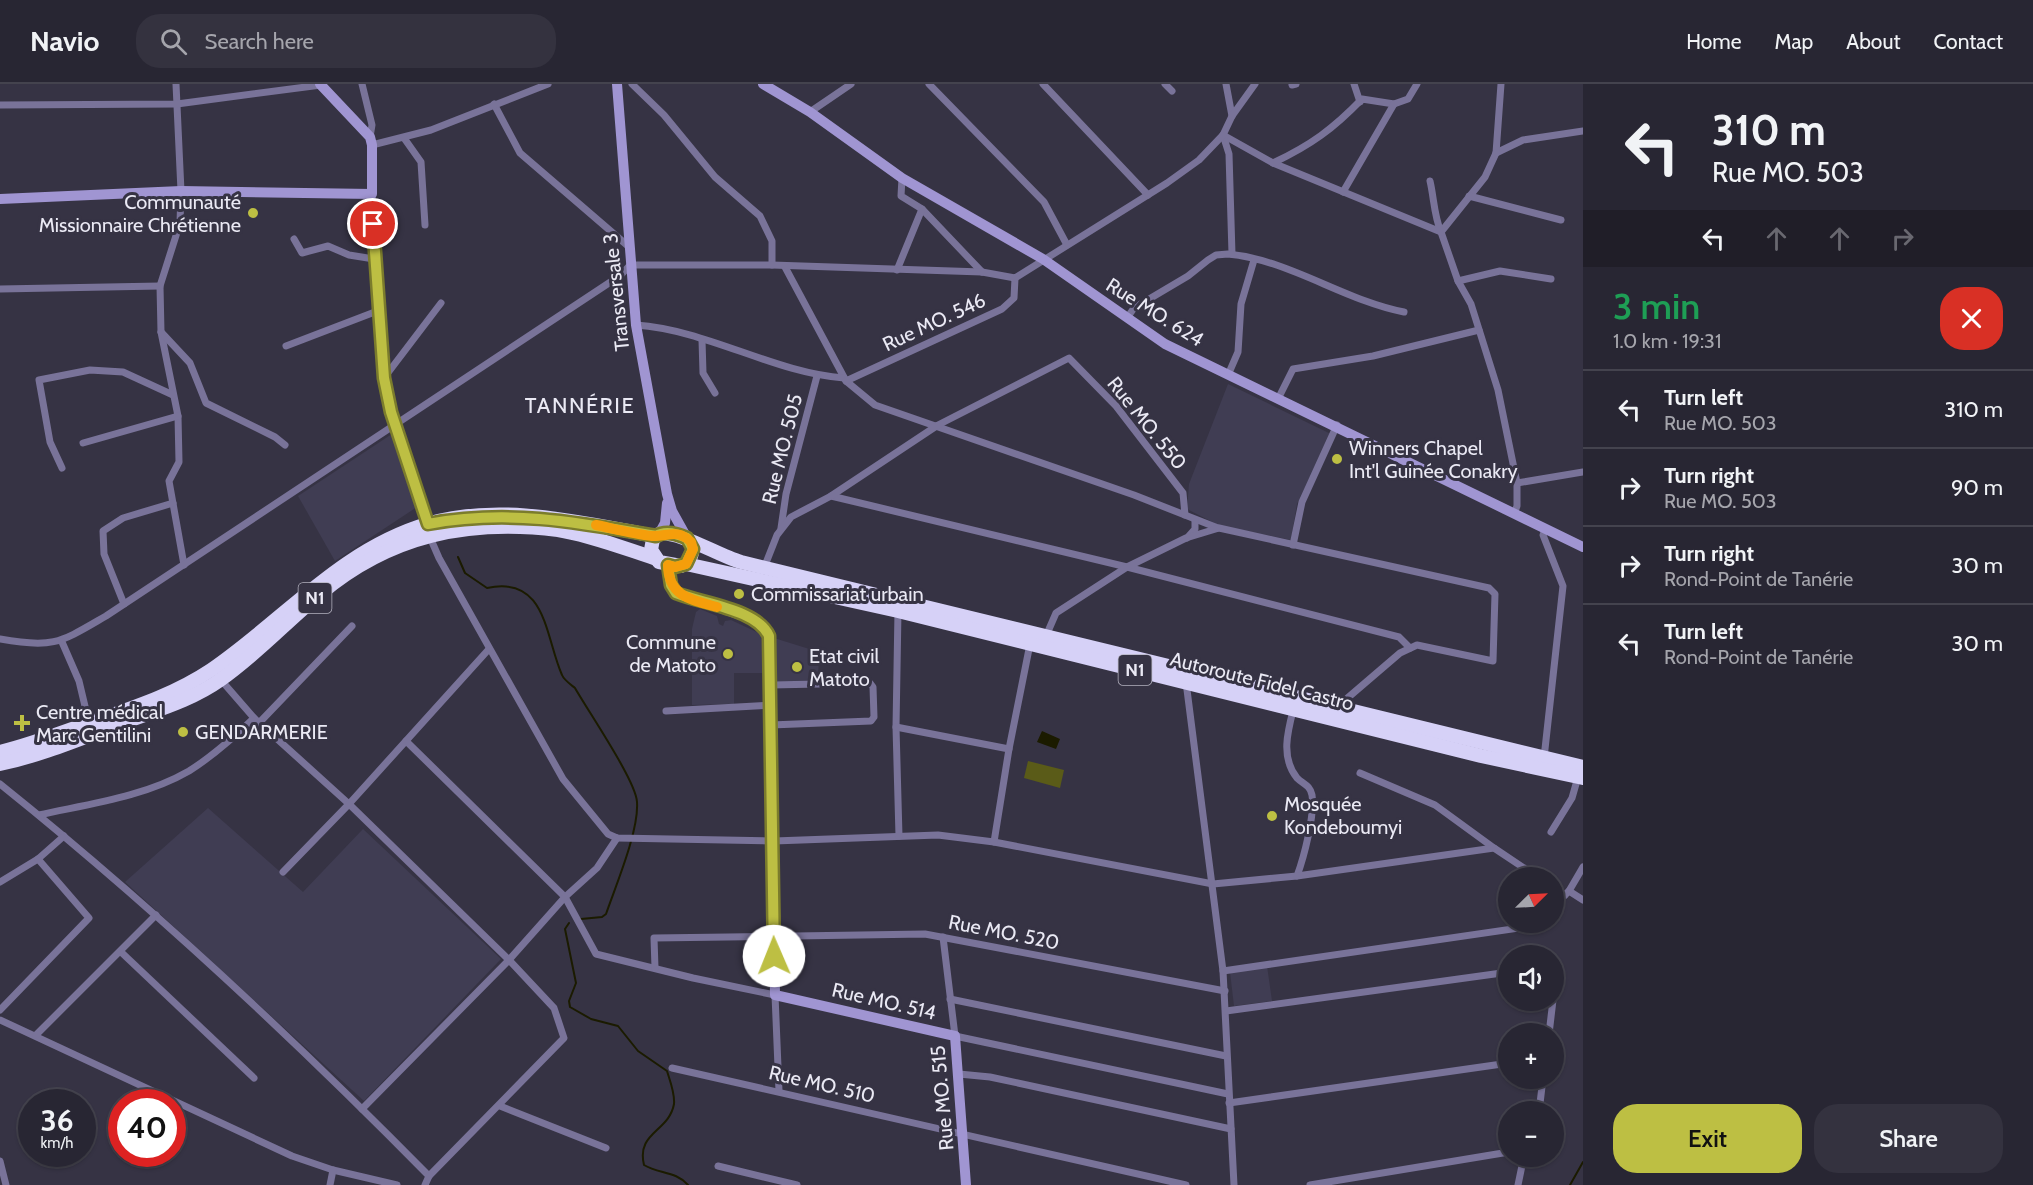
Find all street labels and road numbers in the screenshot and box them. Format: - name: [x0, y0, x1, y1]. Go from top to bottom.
- street label: Transversale 3: [598, 232, 634, 352]
- street label: Rue MO. 624: [1102, 273, 1209, 352]
- street label: Rue MO. 546: [879, 288, 989, 356]
- street label: Rue MO. 550: [1102, 372, 1192, 474]
- street label: Rue MO. 505: [757, 391, 807, 507]
- road number: N1: [298, 583, 332, 613]
- street label: Autoroute Fidel Castro: [1168, 647, 1356, 715]
- road number: N1: [1118, 655, 1152, 685]
- street label: Rue MO. 520: [947, 910, 1061, 954]
- street label: Rue MO. 514: [830, 977, 939, 1025]
- street label: Rue MO. 515: [925, 1045, 959, 1151]
- street label: Rue MO. 510: [767, 1060, 877, 1108]

